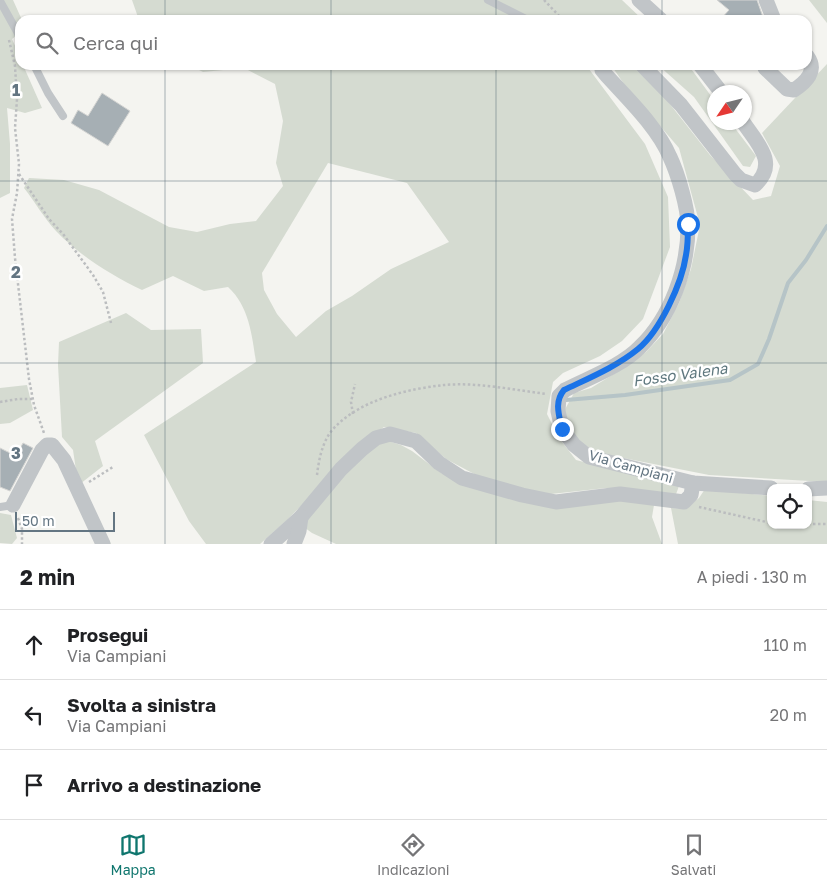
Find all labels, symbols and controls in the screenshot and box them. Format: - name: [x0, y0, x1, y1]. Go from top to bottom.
- search box: [15, 15, 812, 70]
- icon: search: [33, 29, 61, 57]
- text: Cerca qui: [73, 31, 158, 54]
- text: 1: [12, 80, 20, 100]
- north arrow: [707, 85, 752, 130]
- route start: [677, 213, 700, 236]
- text: 2: [11, 262, 21, 282]
- water label: Fosso Valena: [632, 358, 729, 390]
- route end: [551, 418, 574, 441]
- text: 3: [11, 443, 21, 463]
- street label: Via Campiani: [587, 446, 675, 486]
- map controls: [767, 484, 812, 529]
- button: locate: [767, 484, 812, 529]
- scale bar: [15, 509, 115, 532]
- text: 50 m: [22, 512, 55, 529]
- text: 2 min: [20, 564, 75, 590]
- text: A piedi · 130 m: [697, 567, 807, 587]
- text: Prosegui: [67, 623, 148, 646]
- icon: ahead: [20, 631, 48, 659]
- text: 110 m: [763, 635, 807, 655]
- text: Via Campiani: [67, 646, 166, 666]
- text: Svolta a sinistra: [67, 693, 216, 716]
- icon: left: [20, 701, 48, 729]
- text: 20 m: [770, 705, 807, 725]
- text: Via Campiani: [67, 716, 166, 736]
- icon: arrive: [20, 771, 48, 799]
- text: Arrivo a destinazione: [67, 773, 261, 796]
- tab: Mappa: [111, 831, 156, 878]
- tab: Indicazioni: [377, 831, 450, 878]
- tab: Salvati: [671, 831, 716, 878]

